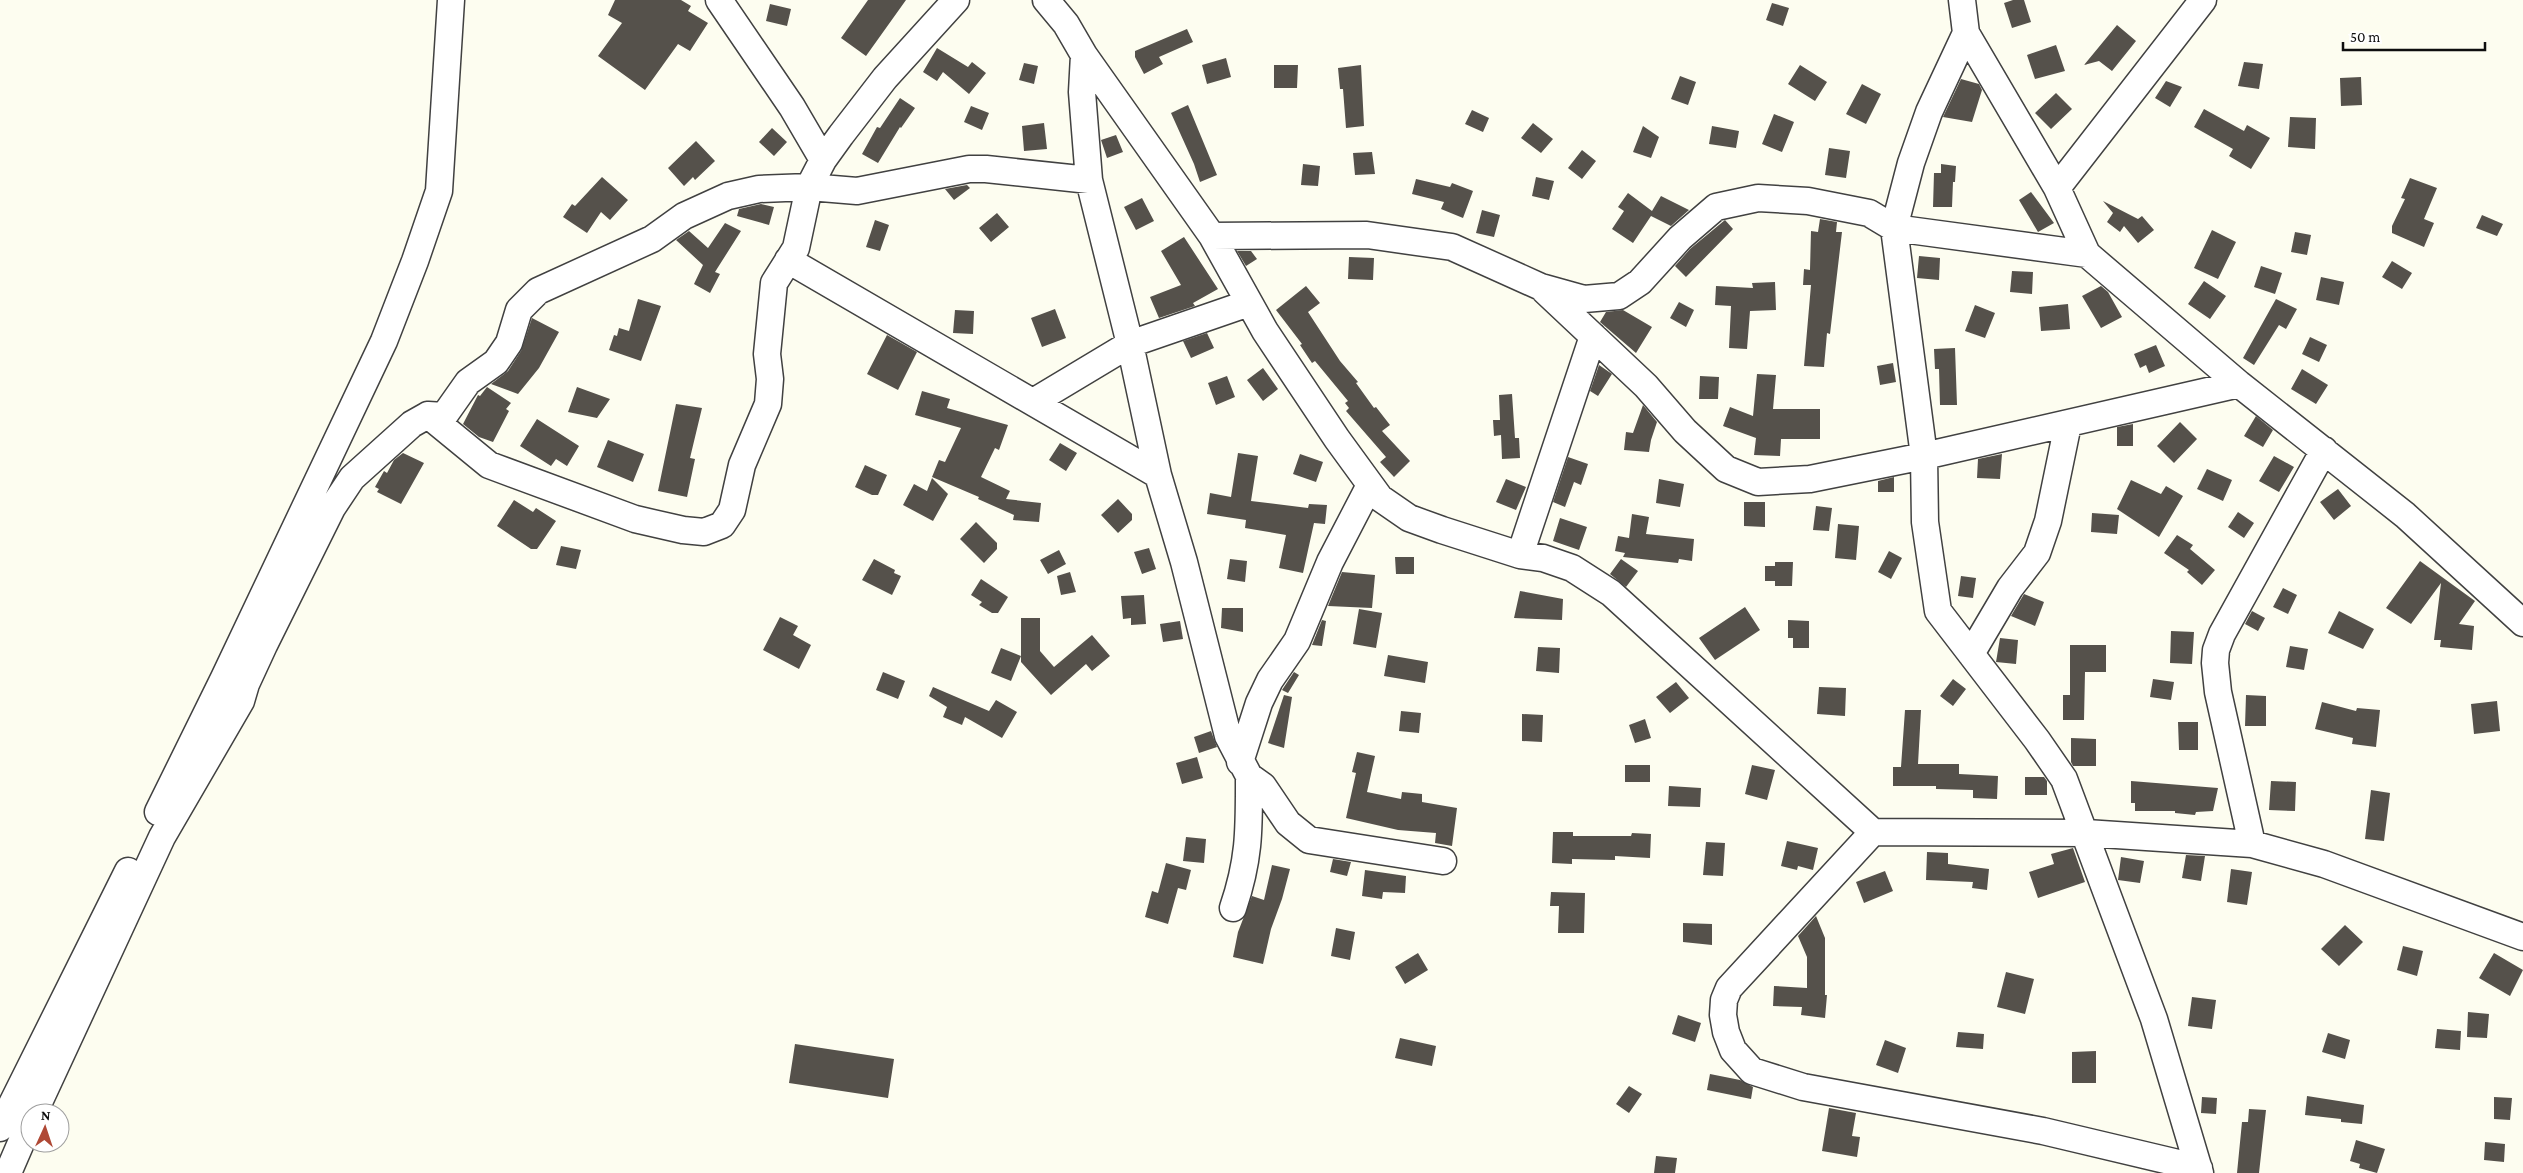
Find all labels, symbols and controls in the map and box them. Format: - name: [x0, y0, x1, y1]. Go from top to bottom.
- scale bar: [2343, 20, 2486, 52]
- text: 50 m: [2350, 29, 2380, 45]
- north arrow: [20, 1103, 70, 1153]
- text: N: [40, 1107, 51, 1123]

